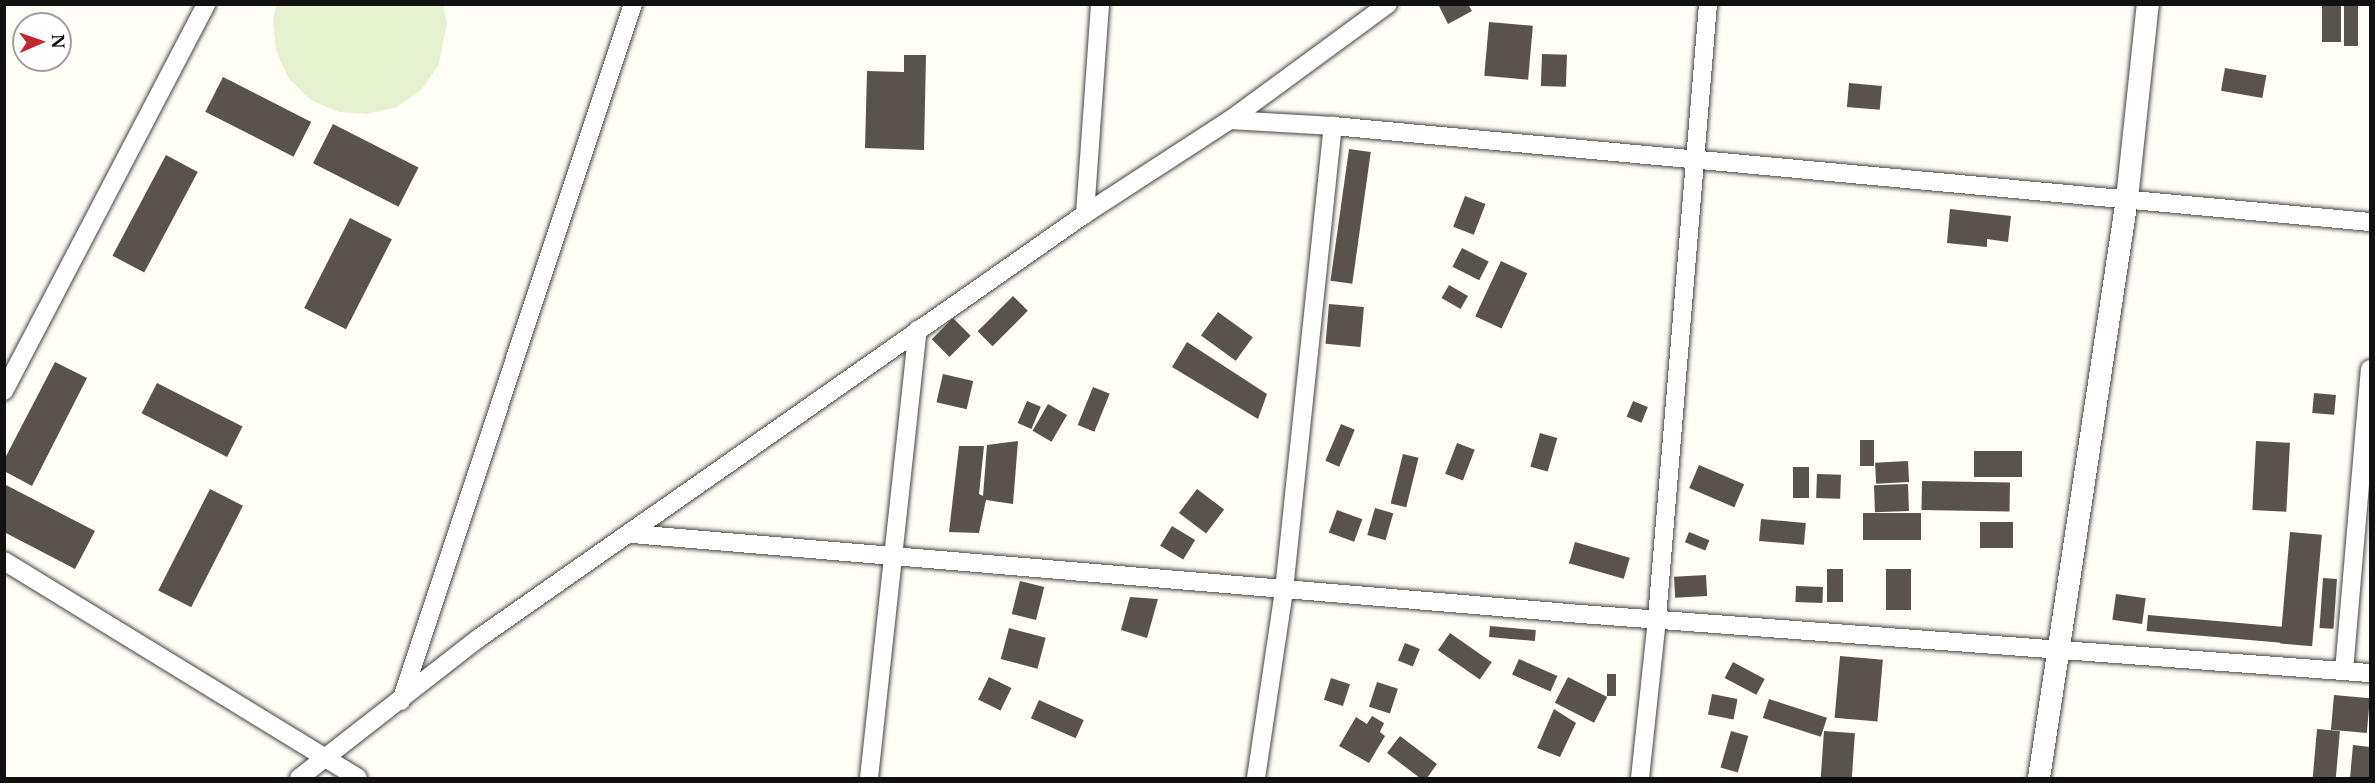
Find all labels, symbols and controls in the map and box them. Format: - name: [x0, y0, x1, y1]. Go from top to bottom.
- north arrow: [12, 12, 72, 72]
- text: N: [48, 34, 68, 49]

